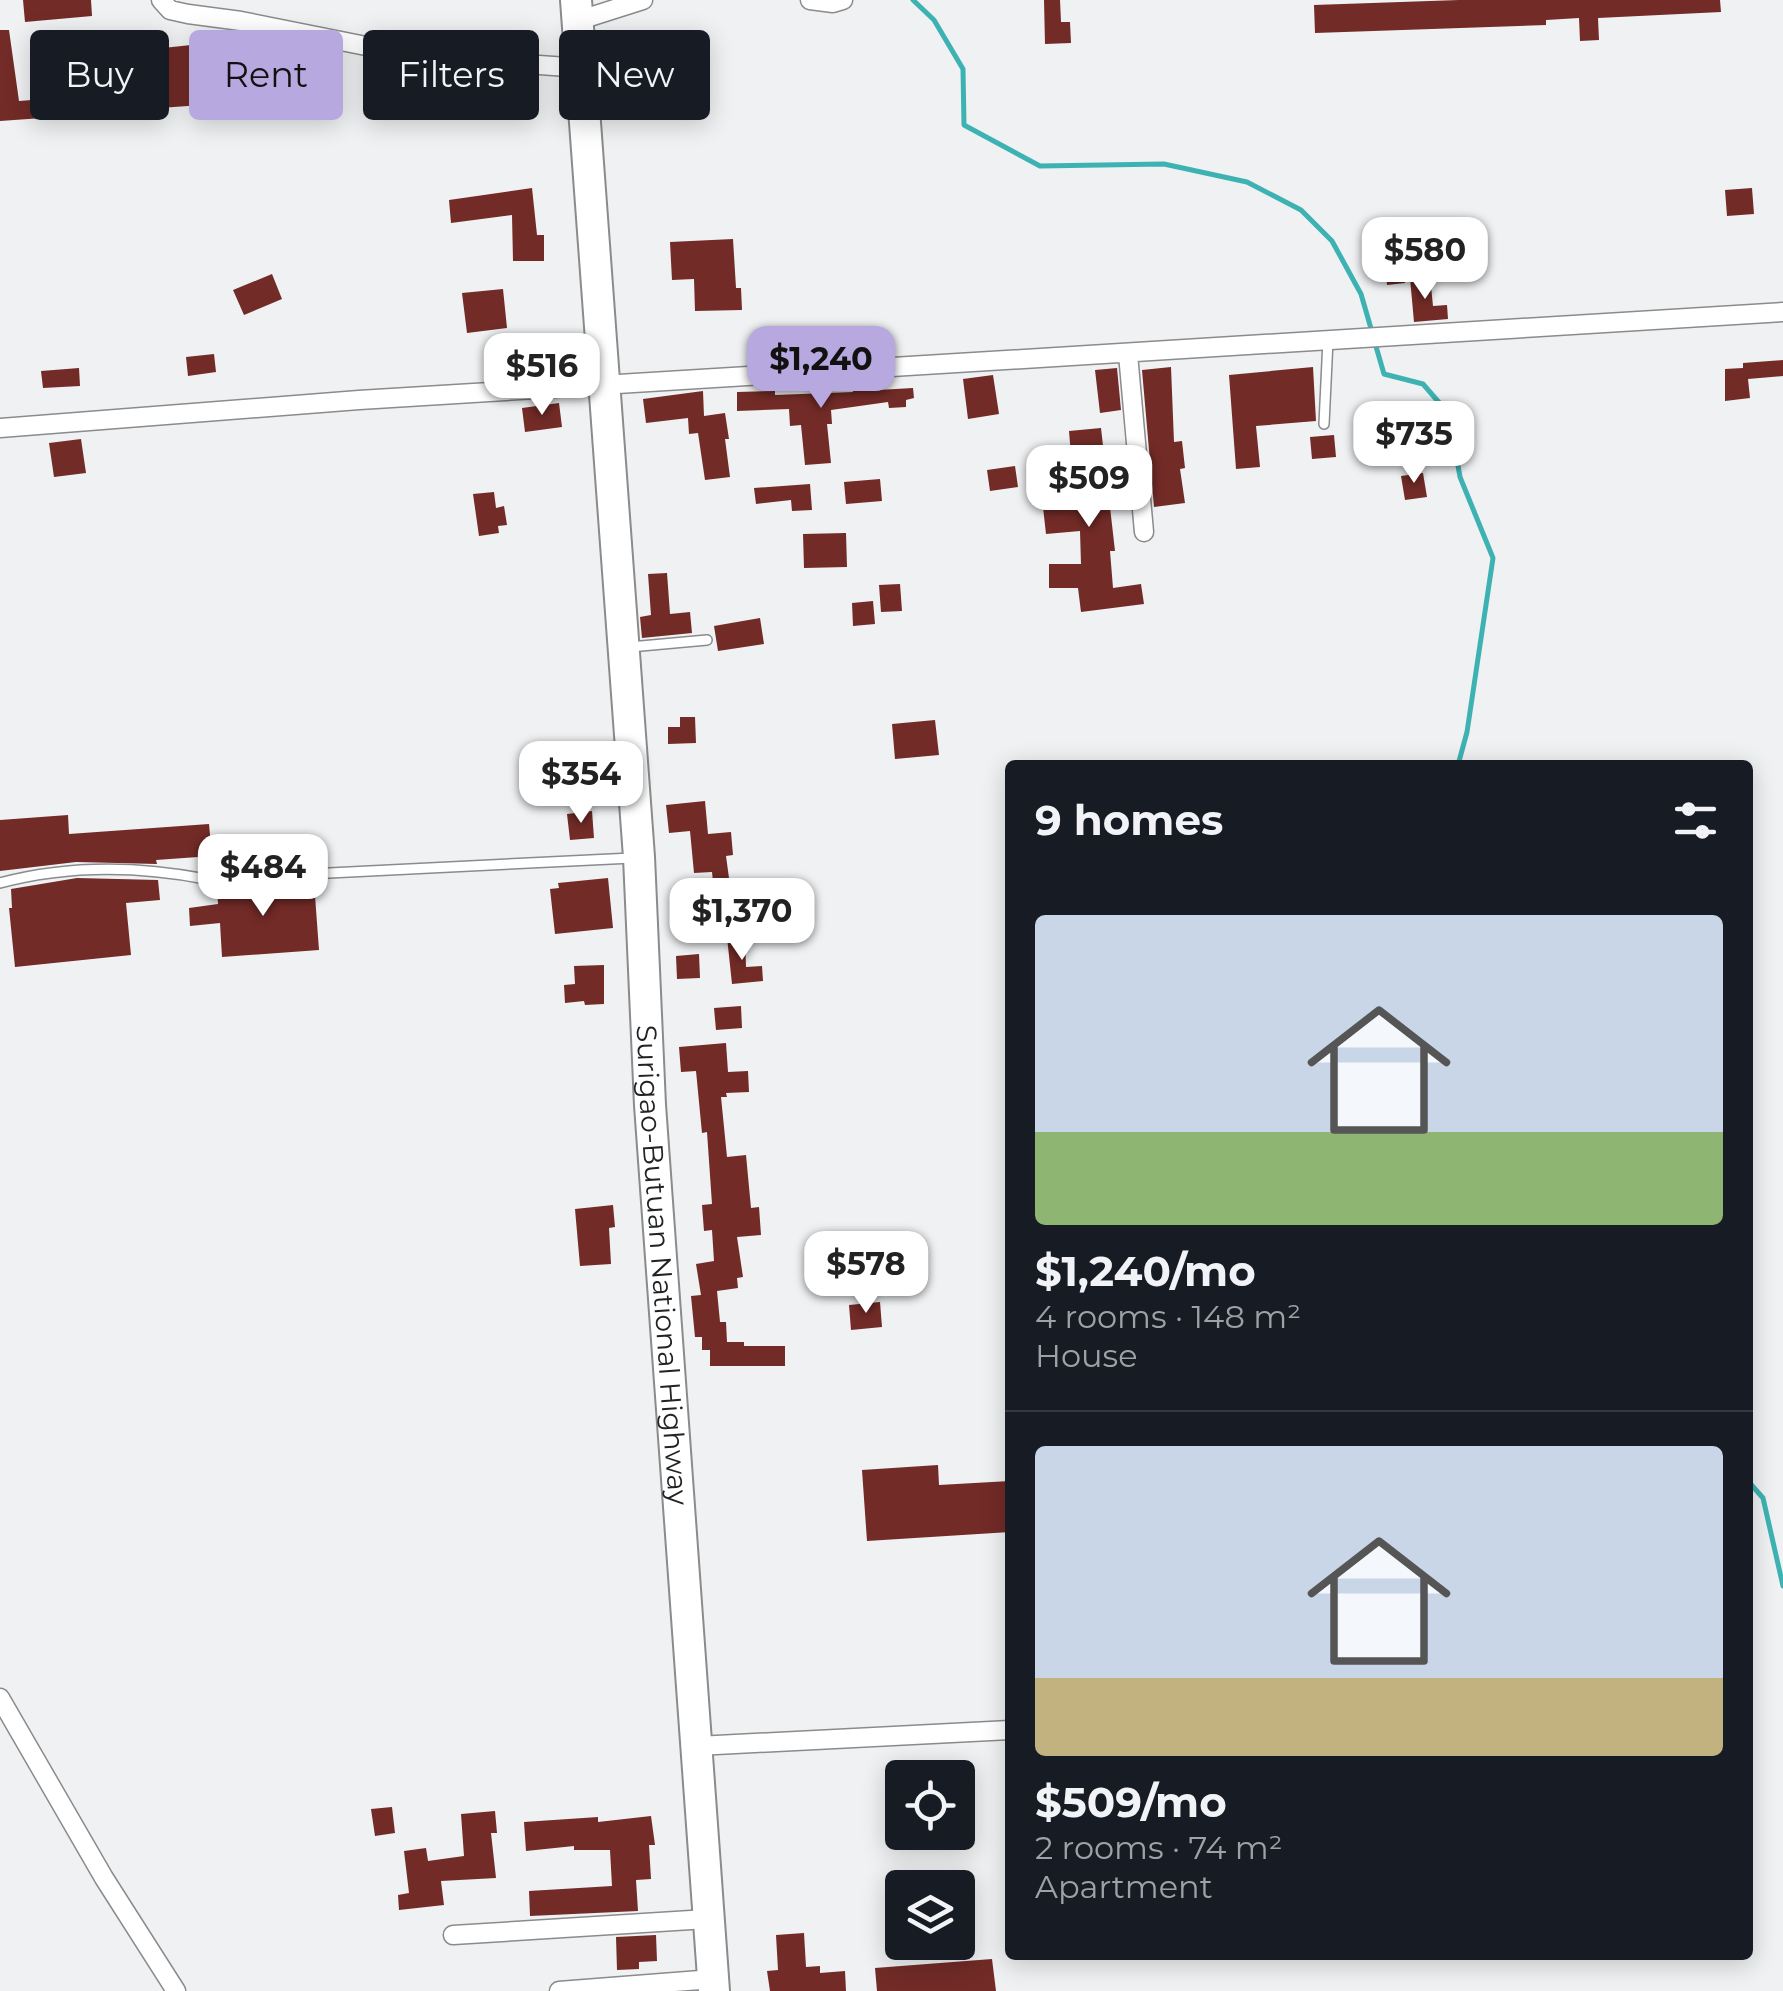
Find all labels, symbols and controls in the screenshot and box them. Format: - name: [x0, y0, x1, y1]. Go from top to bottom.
- chip: Buy: [30, 30, 169, 120]
- chip: Rent: [189, 30, 343, 120]
- chip: Filters: [363, 30, 539, 120]
- chip: New: [559, 30, 710, 120]
- pin: $580: [1366, 217, 1484, 302]
- text: $580: [1384, 230, 1466, 269]
- pin: $1,240: [740, 326, 902, 411]
- pin: $516: [483, 333, 601, 418]
- text: $1,240: [769, 339, 873, 378]
- text: $516: [506, 346, 578, 385]
- pin: $735: [1355, 401, 1473, 486]
- text: $735: [1375, 414, 1453, 453]
- pin: $509: [1030, 445, 1148, 530]
- text: $509: [1048, 458, 1130, 497]
- pin: $354: [522, 741, 640, 826]
- text: $354: [541, 754, 621, 793]
- icon: filters: [1668, 793, 1723, 848]
- text: 9 homes: [1035, 794, 1223, 846]
- pin: $484: [204, 834, 322, 919]
- text: $484: [220, 847, 306, 886]
- pin: $1,370: [661, 878, 823, 963]
- text: $1,370: [692, 891, 792, 930]
- icon: home: [1289, 980, 1469, 1160]
- street label: Surigao-Butuan National Highway: [629, 1024, 696, 1507]
- pin: $578: [807, 1231, 925, 1316]
- text: $578: [826, 1244, 906, 1283]
- text: $1,240/mo: [1035, 1245, 1256, 1297]
- text: 4 rooms · 148 m²: [1035, 1297, 1301, 1336]
- text: House: [1035, 1336, 1138, 1375]
- icon: home: [1289, 1511, 1469, 1691]
- map controls: [885, 1760, 975, 1960]
- button: locate: [885, 1760, 975, 1850]
- text: $509/mo: [1035, 1776, 1227, 1828]
- text: 2 rooms · 74 m²: [1035, 1828, 1283, 1867]
- text: Apartment: [1035, 1867, 1213, 1906]
- button: layers: [885, 1870, 975, 1960]

